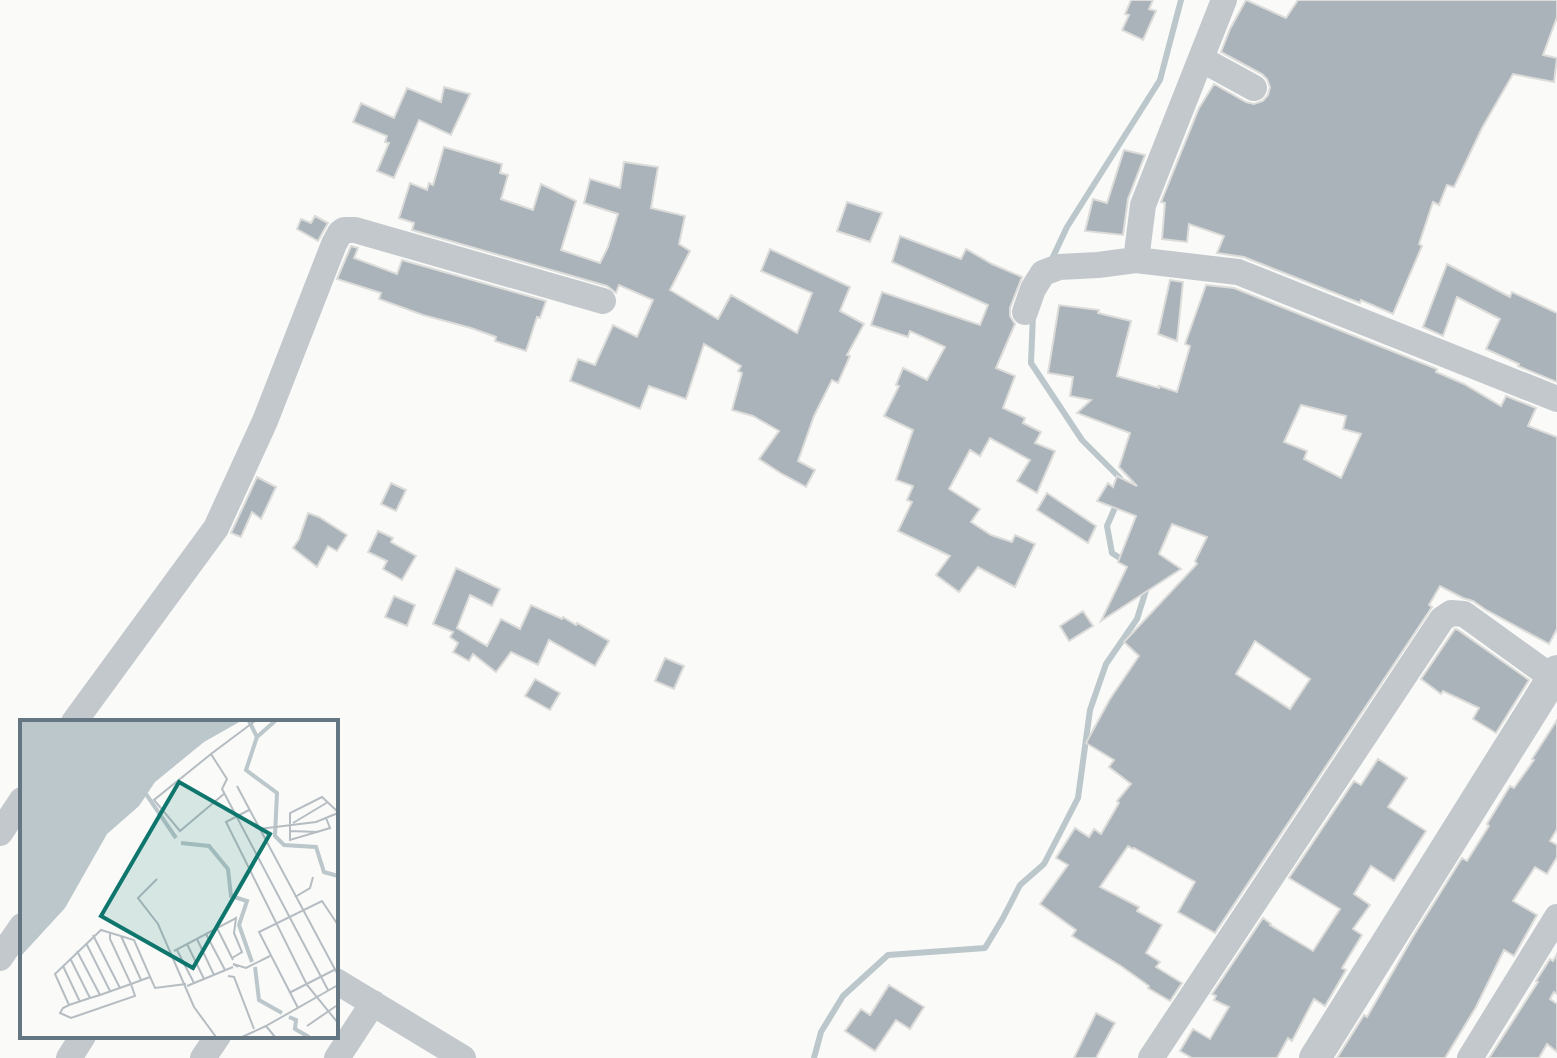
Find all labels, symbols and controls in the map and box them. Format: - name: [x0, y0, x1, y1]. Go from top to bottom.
- inset map: [20, 720, 338, 1038]

